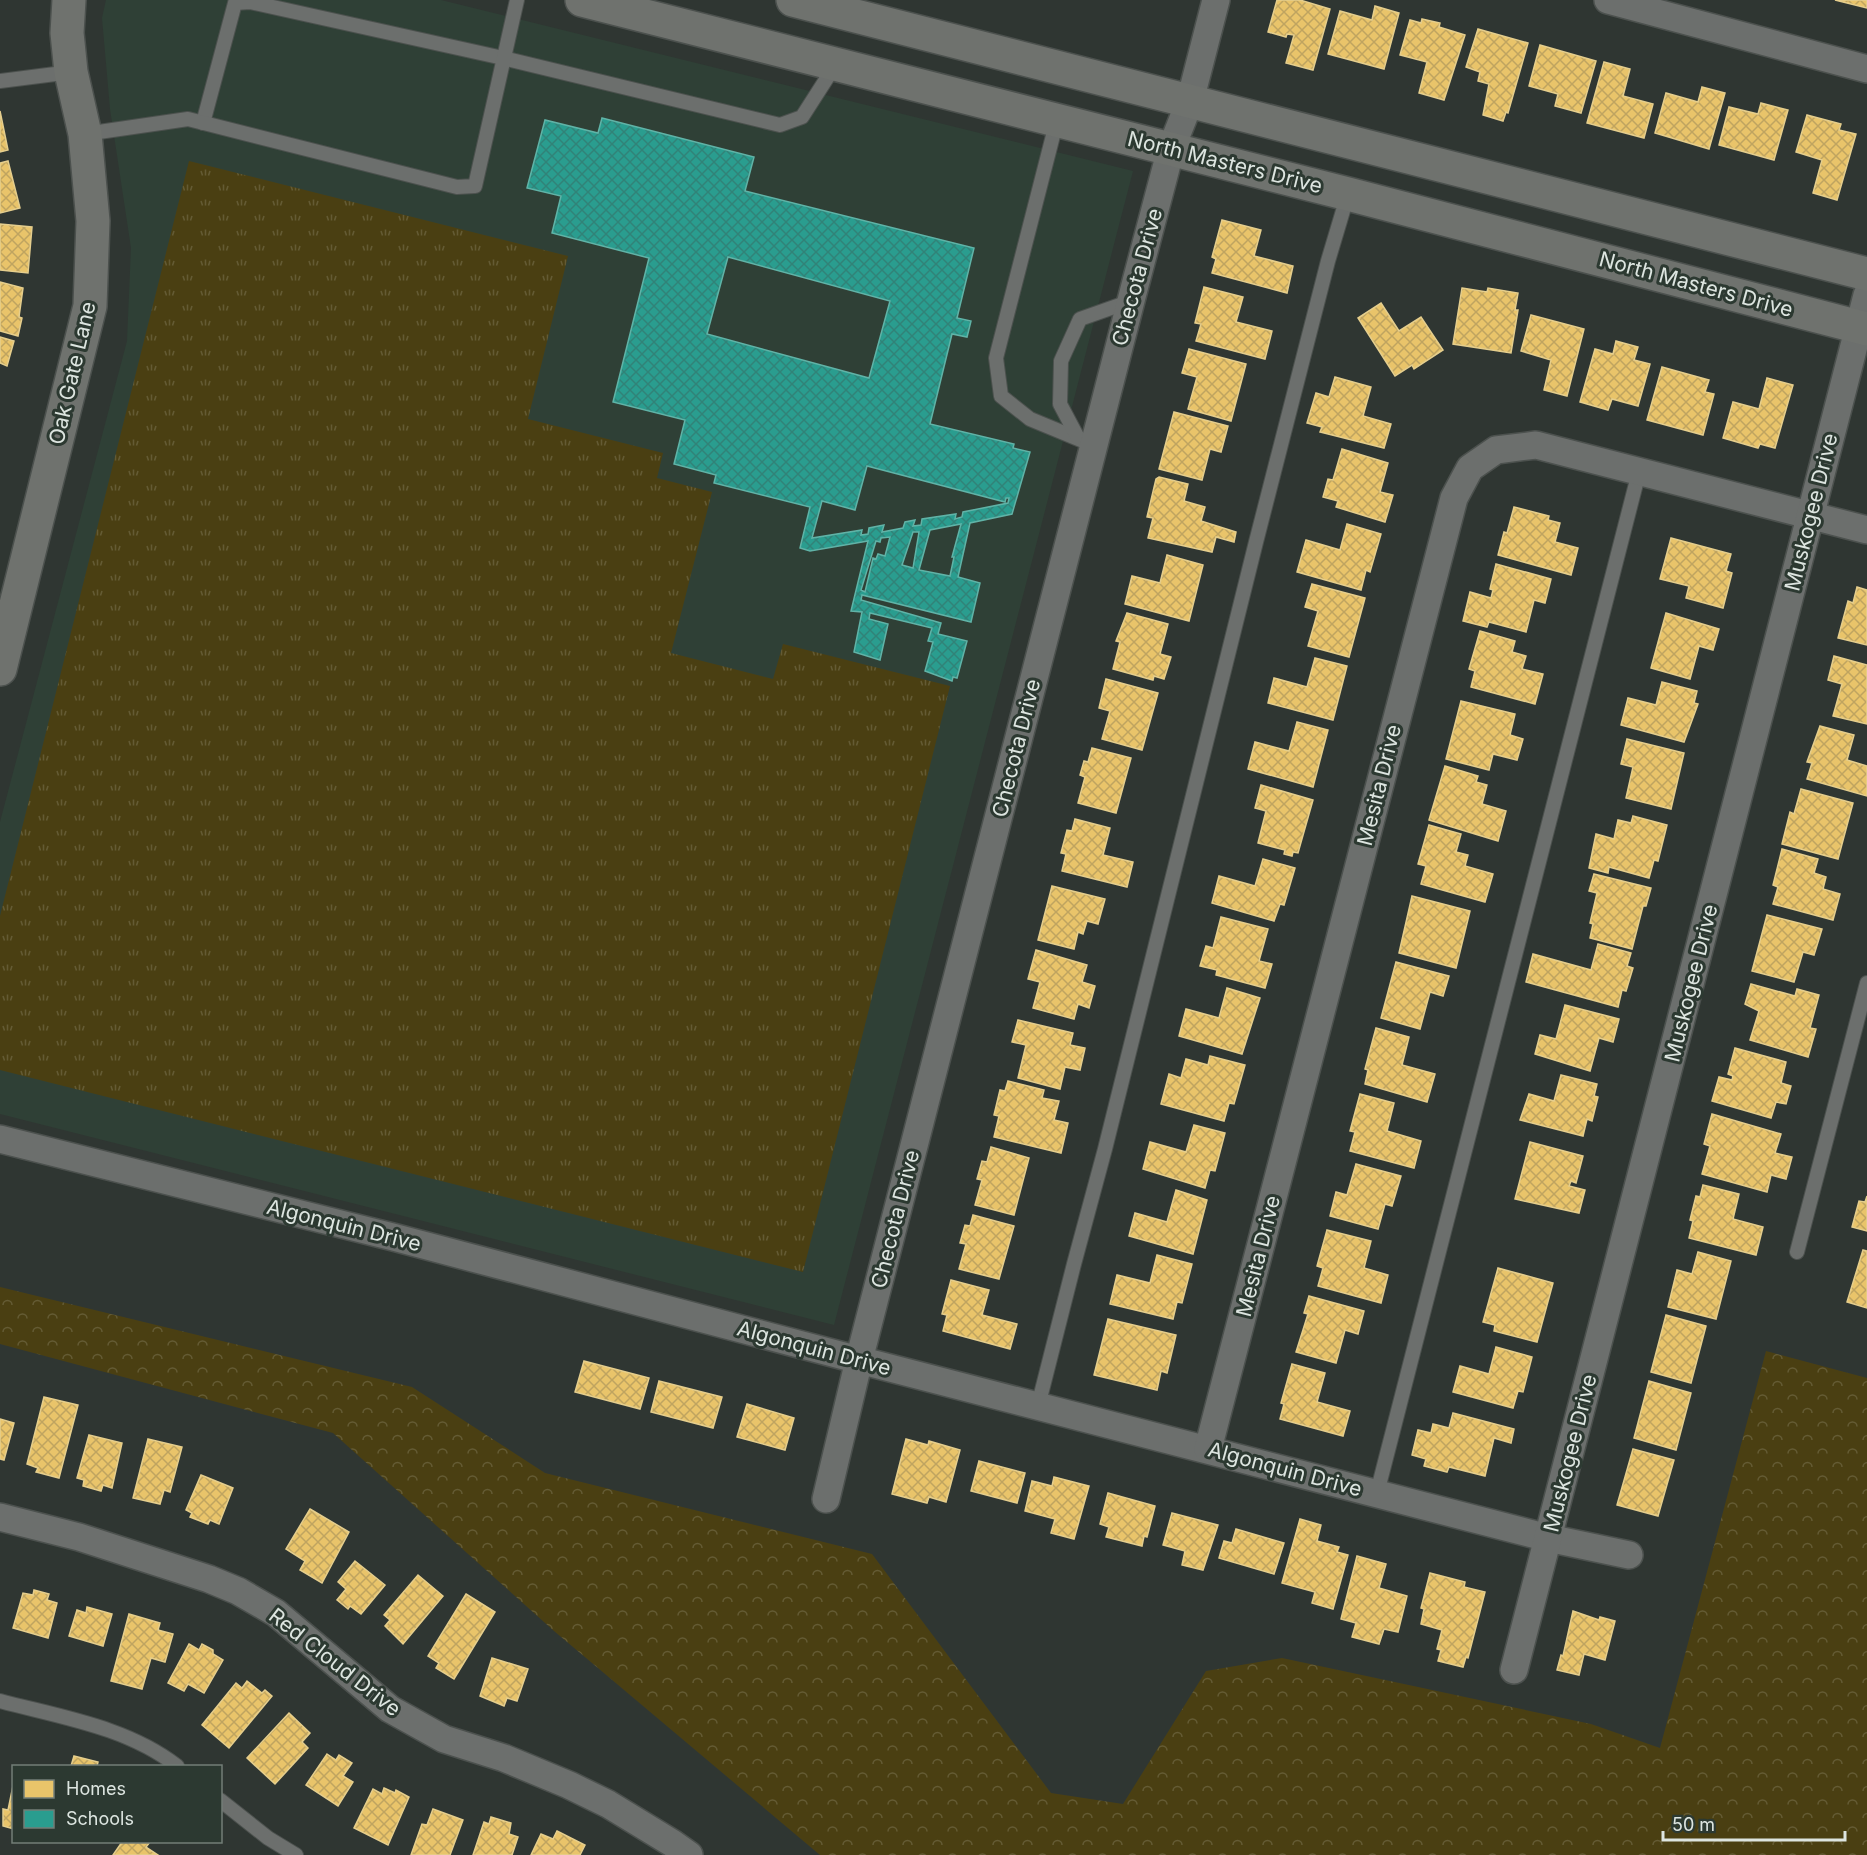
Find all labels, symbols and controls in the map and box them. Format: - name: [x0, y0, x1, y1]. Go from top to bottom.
- street label: North Masters Drive: [1125, 126, 1325, 198]
- street label: Checota Drive: [1107, 205, 1167, 349]
- street label: North Masters Drive: [1596, 246, 1796, 322]
- street label: Oak Gate Lane: [43, 299, 101, 447]
- street label: Muskogee Drive: [1779, 431, 1843, 593]
- street label: Checota Drive: [987, 676, 1045, 820]
- street label: Mesita Drive: [1352, 722, 1406, 848]
- street label: Muskogee Drive: [1659, 902, 1723, 1064]
- street label: Checota Drive: [866, 1147, 924, 1291]
- street label: Mesita Drive: [1231, 1193, 1285, 1319]
- street label: Algonquin Drive: [264, 1194, 424, 1256]
- street label: Algonquin Drive: [734, 1315, 894, 1381]
- street label: Muskogee Drive: [1538, 1372, 1602, 1534]
- street label: Algonquin Drive: [1205, 1436, 1365, 1502]
- street label: Red Cloud Drive: [264, 1603, 406, 1721]
- legend: [12, 1765, 222, 1843]
- text: Homes: [66, 1778, 126, 1799]
- scale bar: [1663, 1804, 1844, 1842]
- text: Schools: [66, 1808, 134, 1829]
- text: 50 m: [1672, 1814, 1715, 1835]

